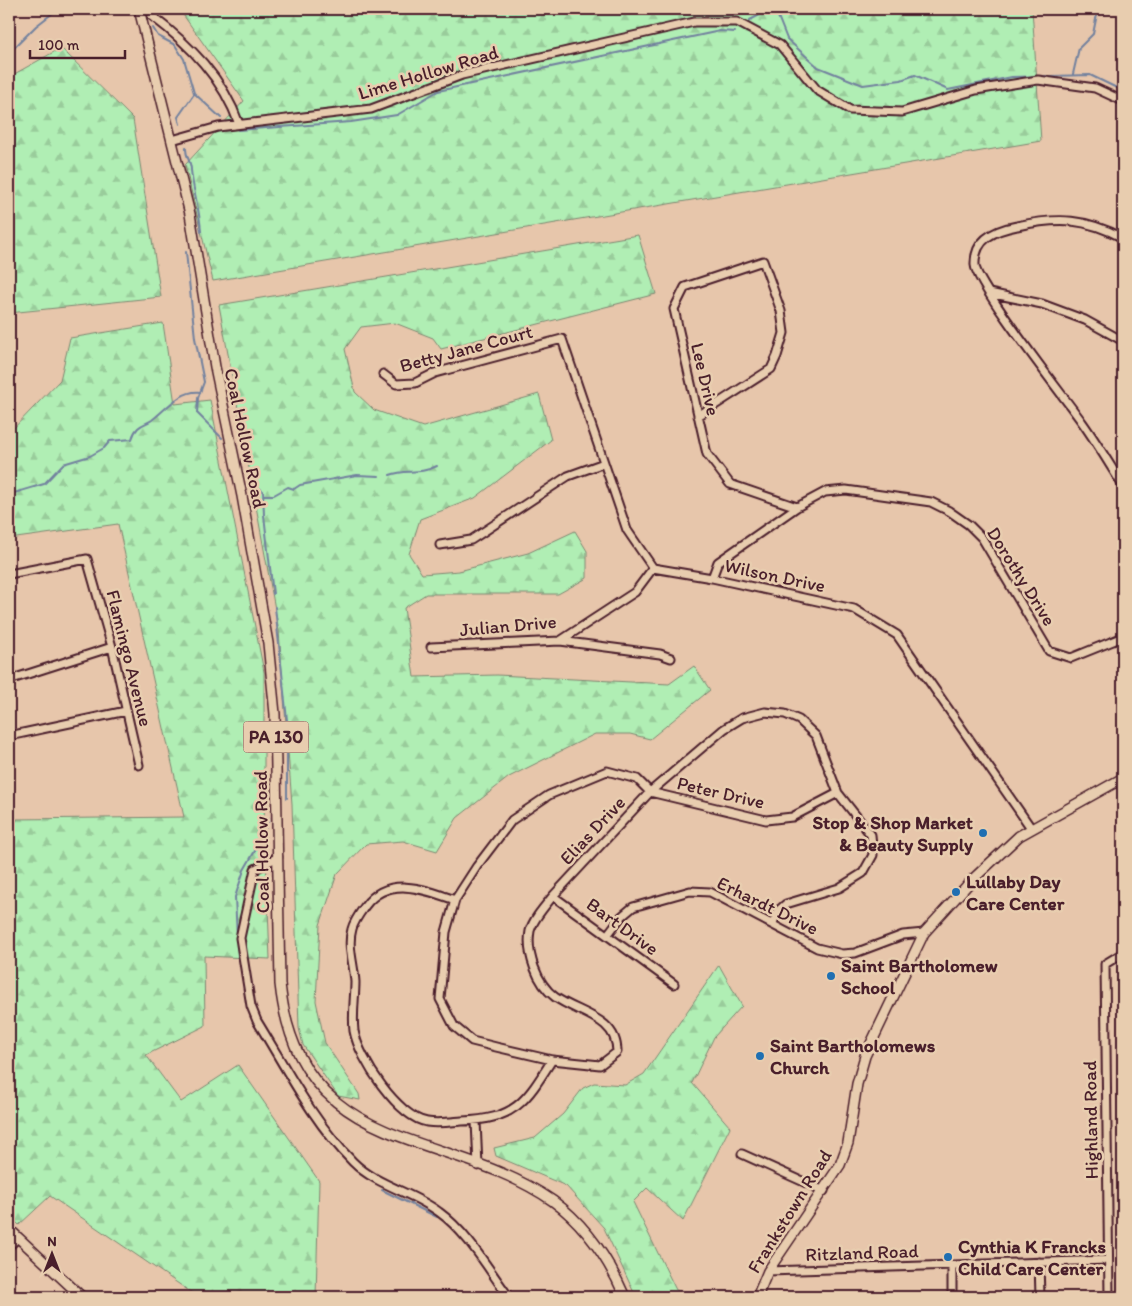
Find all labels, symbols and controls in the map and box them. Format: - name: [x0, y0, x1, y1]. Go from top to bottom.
- scale bar: [30, 28, 125, 60]
- text: 100 m: [38, 36, 80, 54]
- street label: Lime Hollow Road: [355, 40, 501, 105]
- street label: Betty Jane Court: [397, 320, 535, 377]
- street label: Lee Drive: [686, 340, 725, 418]
- street label: Coal Hollow Road: [219, 366, 272, 510]
- street label: Dorothy Drive: [982, 523, 1061, 630]
- street label: Wilson Drive: [722, 554, 827, 597]
- street label: Flamingo Avenue: [101, 587, 158, 729]
- street label: Julian Drive: [459, 610, 557, 641]
- road number: PA 130: [244, 722, 308, 752]
- street label: Coal Hollow Road: [249, 770, 274, 913]
- street label: Peter Drive: [675, 771, 767, 814]
- street label: Elias Drive: [555, 791, 630, 869]
- place label: Stop & Shop Market & Beauty Supply: [812, 811, 974, 856]
- marker: Stop & Shop Market & Beauty Supply: [977, 827, 989, 839]
- place label: Lullaby Day Care Center: [966, 870, 1065, 915]
- street label: Erhardt Drive: [713, 871, 822, 940]
- marker: Lullaby Day Care Center: [950, 886, 962, 898]
- street label: Bart Drive: [582, 893, 663, 960]
- place label: Saint Bartholomew School: [841, 954, 998, 999]
- marker: Saint Bartholomew School: [825, 970, 837, 982]
- place label: Saint Bartholomews Church: [770, 1034, 936, 1079]
- marker: Saint Bartholomews Church: [754, 1050, 766, 1062]
- street label: Highland Road: [1078, 1060, 1103, 1180]
- street label: Frankstown Road: [742, 1145, 837, 1277]
- north arrow: [28, 1228, 78, 1278]
- text: N: [47, 1233, 57, 1250]
- place label: Cynthia K Francks Child Care Center: [958, 1235, 1106, 1280]
- street label: Ritzland Road: [805, 1239, 920, 1266]
- marker: Cynthia K Francks Child Care Center: [942, 1251, 954, 1263]

